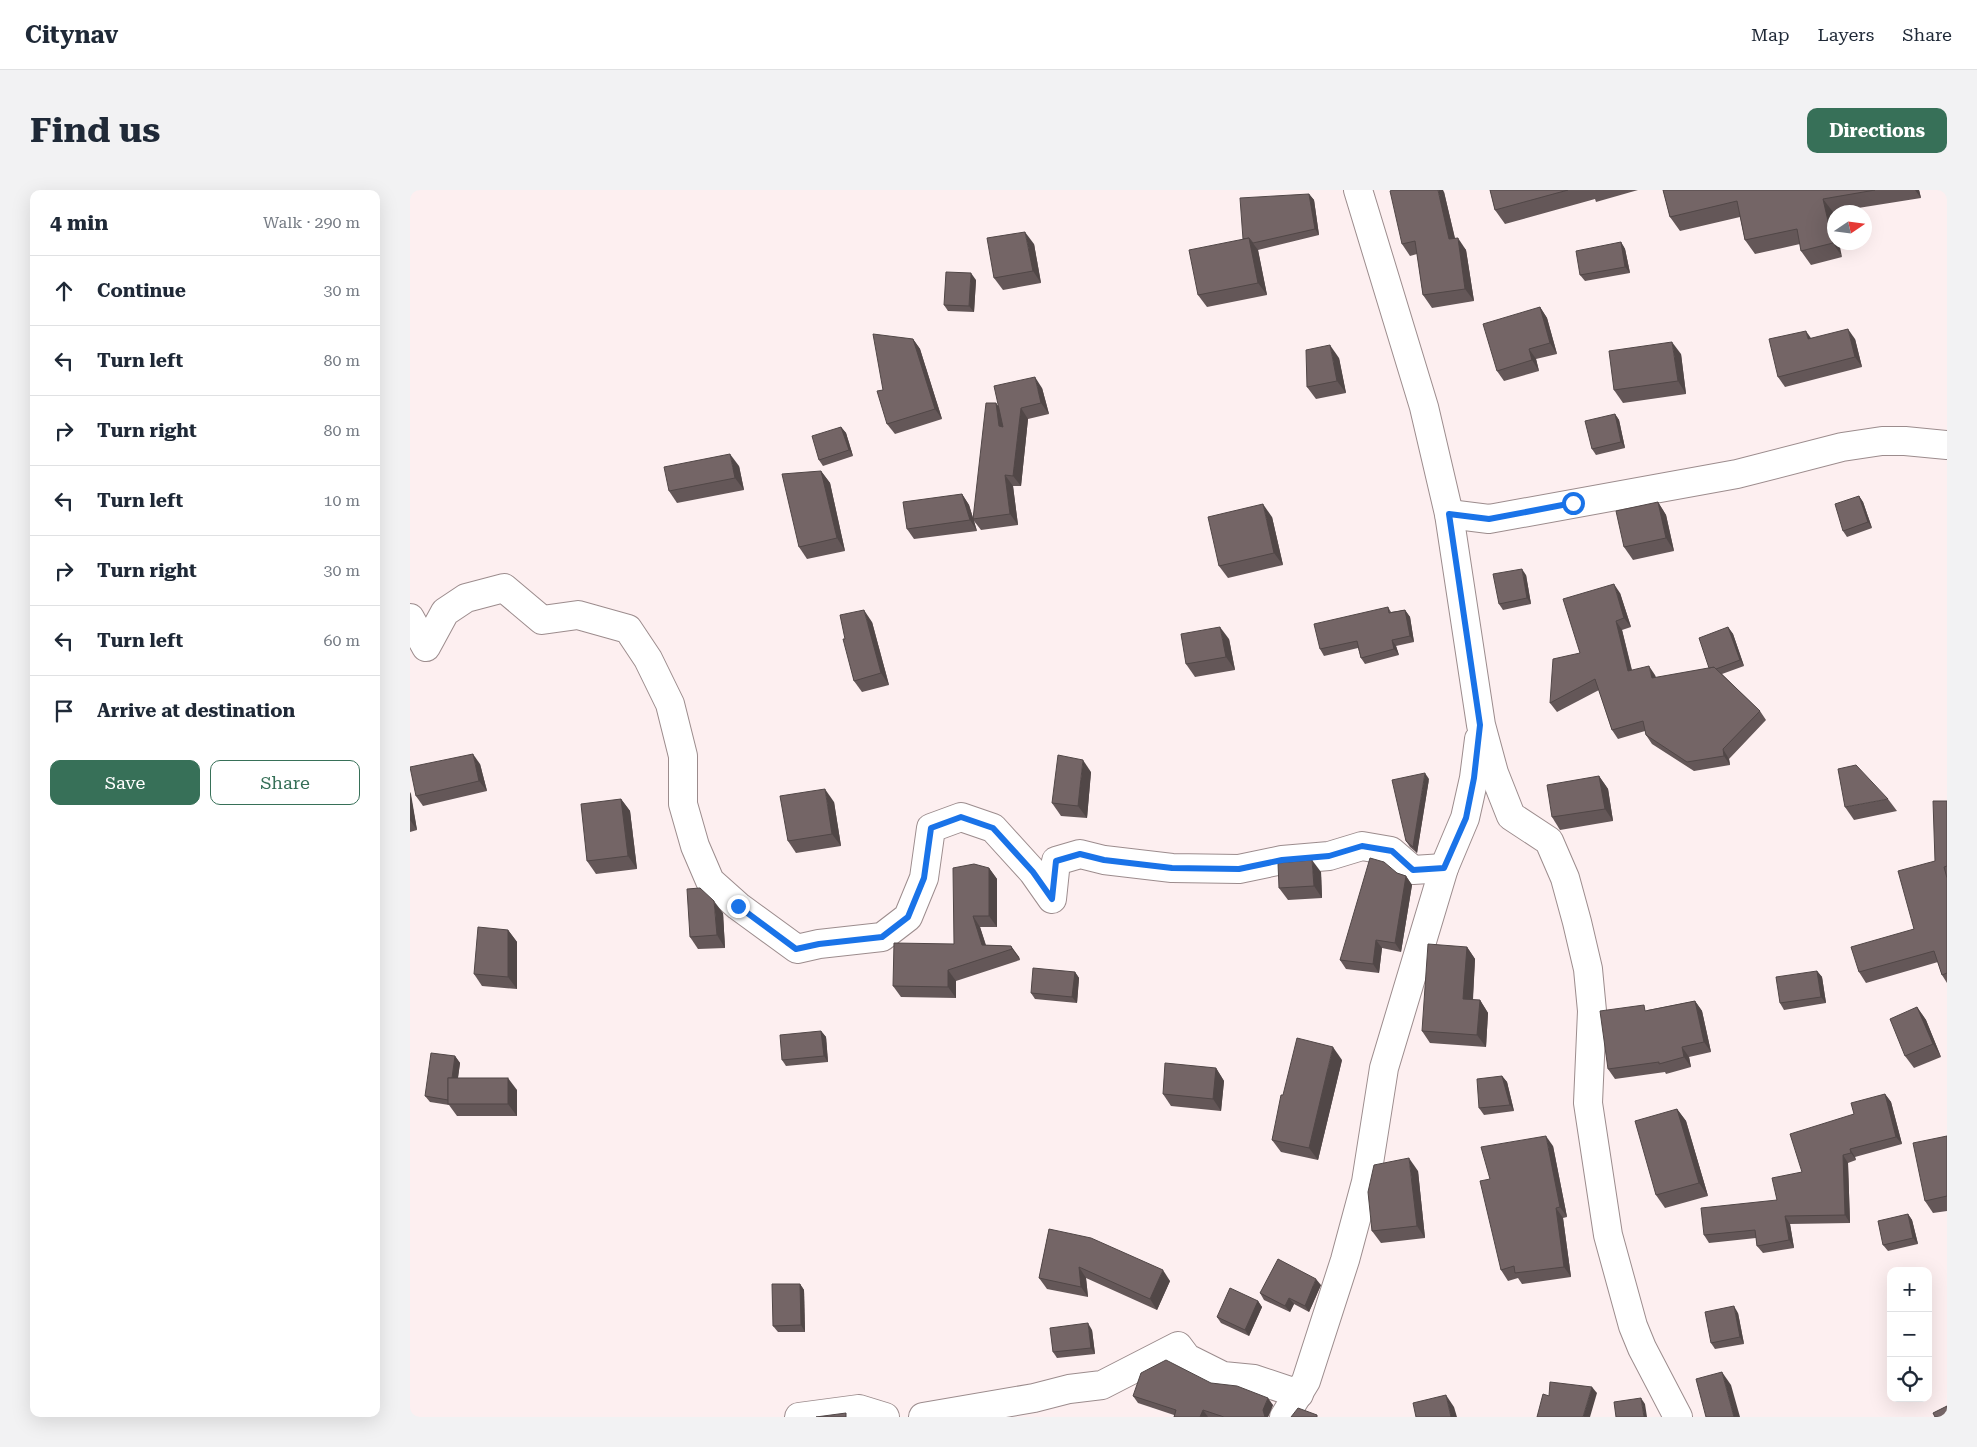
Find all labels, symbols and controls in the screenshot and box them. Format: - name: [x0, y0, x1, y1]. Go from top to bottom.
- text: Citynav: [25, 21, 118, 49]
- text: Map: [1751, 24, 1790, 45]
- text: Layers: [1818, 24, 1874, 45]
- text: Share: [1902, 24, 1952, 45]
- button: Directions: [1807, 108, 1947, 153]
- text: Find us: [30, 110, 160, 151]
- north arrow: [1827, 205, 1872, 250]
- text: 4 min: [50, 211, 108, 235]
- text: Walk · 290 m: [263, 213, 360, 232]
- icon: ahead: [50, 277, 78, 305]
- text: Continue: [97, 279, 186, 302]
- text: 30 m: [323, 281, 360, 300]
- icon: left: [50, 347, 78, 375]
- text: Turn left: [97, 349, 183, 372]
- text: 80 m: [323, 351, 360, 370]
- icon: right: [50, 417, 78, 445]
- text: Turn right: [97, 419, 197, 442]
- text: 80 m: [323, 421, 360, 440]
- icon: left: [50, 487, 78, 515]
- text: Turn left: [97, 489, 183, 512]
- text: 10 m: [323, 491, 360, 510]
- route start: [1562, 492, 1585, 515]
- icon: right: [50, 557, 78, 585]
- text: Turn right: [97, 559, 197, 582]
- text: 30 m: [323, 561, 360, 580]
- icon: left: [50, 627, 78, 655]
- text: Turn left: [97, 629, 183, 652]
- text: 60 m: [323, 631, 360, 650]
- icon: arrive: [50, 697, 78, 725]
- text: Arrive at destination: [97, 699, 295, 722]
- button: Save: [50, 760, 200, 805]
- button: Share: [210, 760, 360, 805]
- route end: [727, 895, 750, 918]
- map controls: [1887, 1267, 1932, 1402]
- button: +: [1887, 1267, 1932, 1312]
- button: −: [1887, 1312, 1932, 1357]
- button: locate: [1887, 1357, 1932, 1402]

